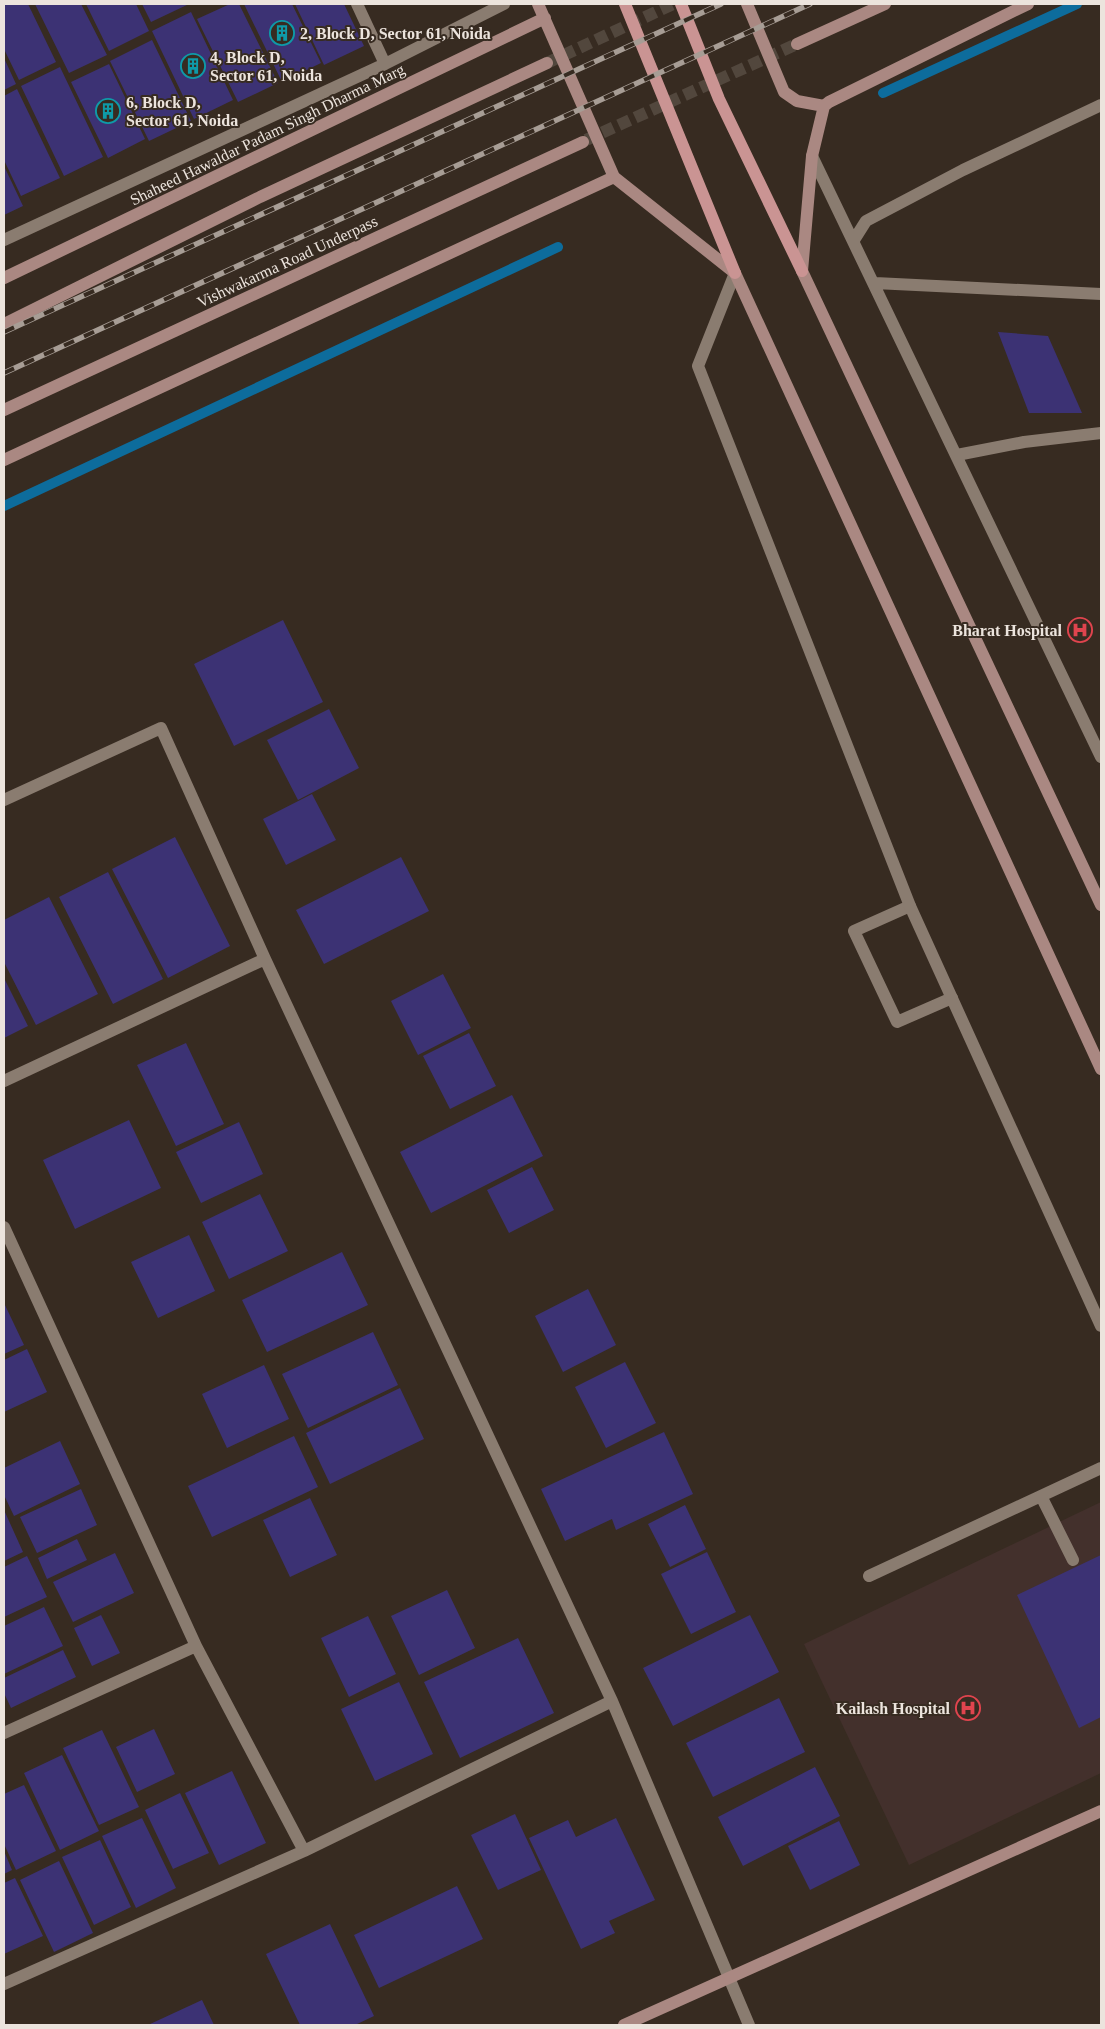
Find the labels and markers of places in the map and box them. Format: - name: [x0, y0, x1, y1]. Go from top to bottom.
- building icon: 2, Block D, Sector 61, Noida: [269, 20, 295, 46]
- place label: 2, Block D, Sector 61, Noida: [300, 25, 491, 42]
- place label: 4, Block D, Sector 61, Noida: [210, 49, 322, 84]
- building icon: 4, Block D, Sector 61, Noida: [180, 53, 206, 79]
- place label: 6, Block D, Sector 61, Noida: [126, 94, 238, 129]
- building icon: 6, Block D, Sector 61, Noida: [95, 98, 121, 124]
- hospital icon: Bharat Hospital: [1067, 617, 1093, 643]
- place label: Bharat Hospital: [952, 622, 1063, 640]
- hospital icon: Kailash Hospital: [955, 1695, 981, 1721]
- place label: Kailash Hospital: [836, 1700, 951, 1718]

